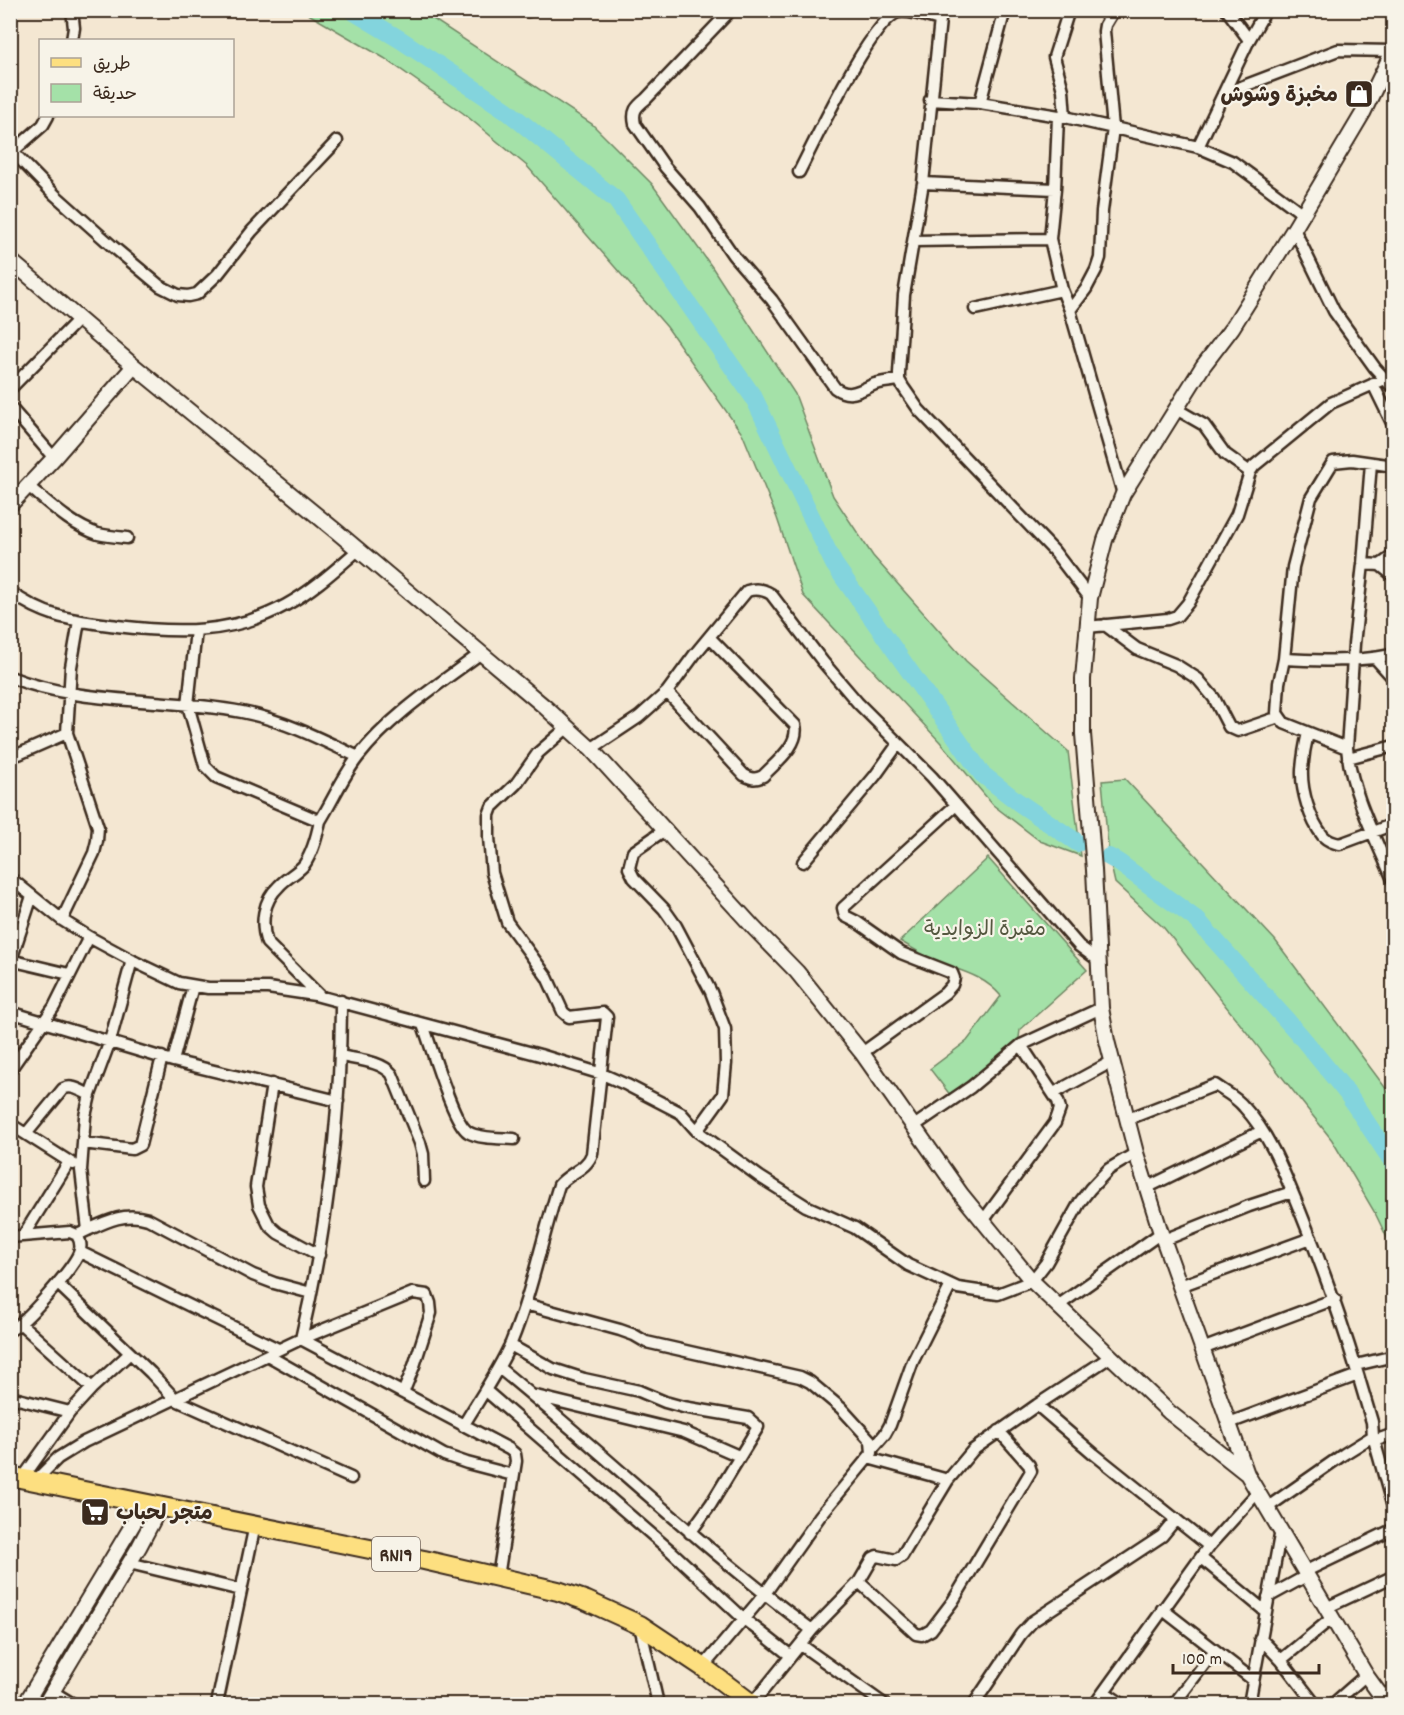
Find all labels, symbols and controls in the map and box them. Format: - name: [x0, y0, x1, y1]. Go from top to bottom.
- legend: [39, 39, 234, 117]
- text: طريق: [93, 53, 131, 78]
- shop icon: مخبزة وشوش: [1343, 78, 1375, 110]
- place label: مخبزة وشوش: [1220, 82, 1338, 112]
- text: حديقة: [93, 83, 137, 108]
- park label: مقبرة الزوايدية: [924, 916, 1046, 946]
- supermarket icon: متجر لحباب: [79, 1496, 111, 1528]
- place label: متجر لحباب: [116, 1500, 213, 1530]
- road number: RN19: [372, 1537, 420, 1571]
- scale bar: [1173, 1637, 1318, 1675]
- text: 100 m: [1182, 1648, 1222, 1673]

